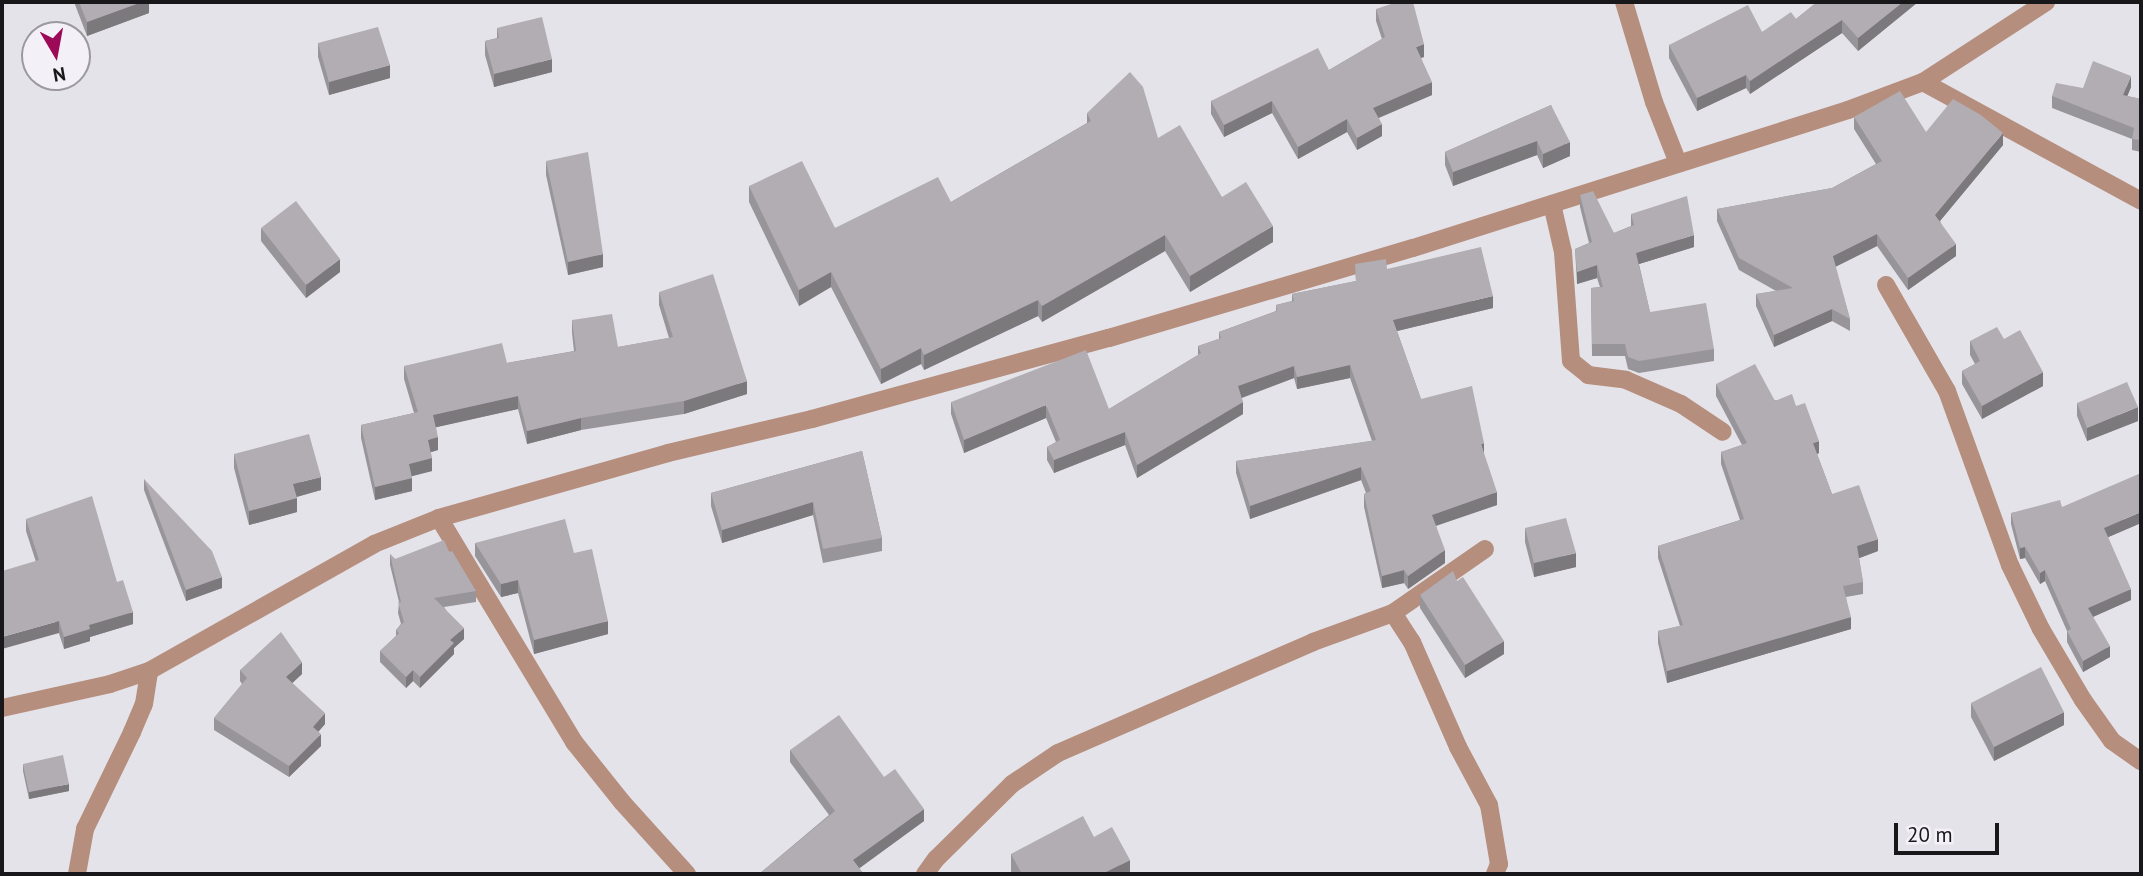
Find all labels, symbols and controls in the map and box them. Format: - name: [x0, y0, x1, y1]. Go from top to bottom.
- north arrow: [21, 21, 91, 91]
- text: N: [51, 62, 68, 88]
- scale bar: [1898, 810, 2003, 854]
- text: 20 m: [1907, 821, 1953, 848]

